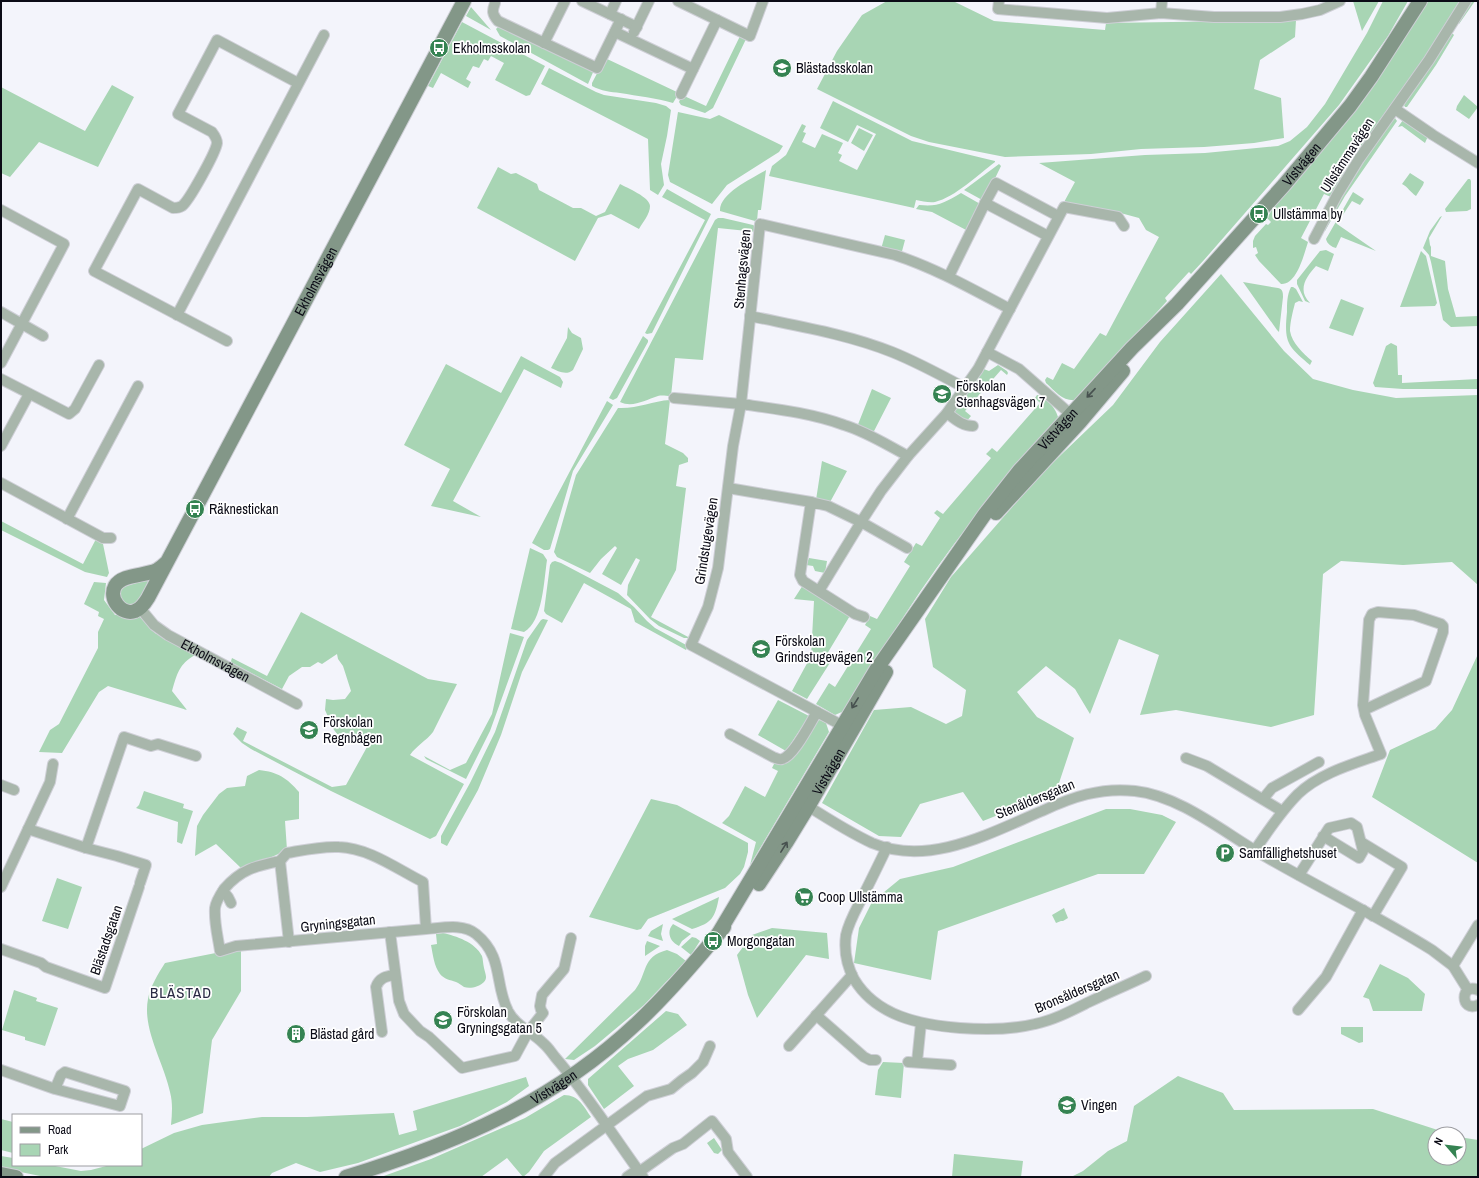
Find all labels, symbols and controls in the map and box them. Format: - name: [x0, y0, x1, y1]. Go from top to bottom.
- bus stop icon: Ekholmsskolan: [428, 37, 450, 59]
- place label: Ekholmsskolan: [453, 39, 530, 57]
- school or university icon: Blästadsskolan: [771, 57, 793, 79]
- place label: Blästadsskolan: [796, 59, 873, 77]
- street label: Ullstämmavägen: [1316, 114, 1378, 196]
- street label: Vistvägen: [1278, 139, 1325, 189]
- bus stop icon: Ullstämma by: [1248, 203, 1270, 225]
- place label: Ullstämma by: [1273, 205, 1343, 223]
- street label: Stenhagsvägen: [730, 228, 754, 310]
- street label: Ekholmsvägen: [290, 244, 341, 319]
- place label: Förskolan Stenhagsvägen 7: [956, 377, 1045, 411]
- school or university icon: Förskolan Stenhagsvägen 7: [931, 383, 953, 405]
- one-way arrow: [1086, 388, 1096, 398]
- street label: Vistvägen: [1034, 404, 1082, 454]
- street label: Grindstugevägen: [690, 496, 722, 586]
- bus stop icon: Räknestickan: [184, 498, 206, 520]
- place label: Räknestickan: [209, 500, 279, 518]
- place label: Förskolan Grindstugevägen 2: [775, 632, 873, 666]
- street label: Ekholmsvägen: [178, 635, 253, 686]
- school or university icon: Förskolan Grindstugevägen 2: [750, 638, 772, 660]
- one-way arrow: [851, 697, 859, 709]
- place label: Förskolan Regnbågen: [323, 713, 382, 747]
- school or university icon: Förskolan Regnbågen: [298, 719, 320, 741]
- street label: Vistvägen: [808, 745, 849, 798]
- street label: Stenåldersgatan: [993, 775, 1077, 823]
- one-way arrow: [780, 841, 788, 852]
- parking icon: Samfällighetshuset: [1214, 842, 1236, 864]
- place label: Samfällighetshuset: [1239, 844, 1337, 862]
- supermarket icon: Coop Ullstämma: [793, 886, 815, 908]
- place label: Coop Ullstämma: [818, 888, 903, 906]
- street label: Blästadsgatan: [86, 903, 126, 977]
- street label: Gryningsgatan: [300, 910, 376, 936]
- bus stop icon: Morgongatan: [702, 930, 724, 952]
- place label: Morgongatan: [727, 932, 795, 950]
- street label: Bronsåldersgatan: [1032, 965, 1122, 1017]
- district label: BLÄSTAD: [150, 982, 212, 1003]
- place label: Förskolan Gryningsgatan 5: [457, 1003, 542, 1037]
- school or university icon: Förskolan Gryningsgatan 5: [432, 1009, 454, 1031]
- building icon: Blästad gård: [285, 1023, 307, 1045]
- place label: Blästad gård: [310, 1025, 374, 1043]
- street label: Vistvägen: [528, 1066, 580, 1108]
- school or university icon: Vingen: [1056, 1094, 1078, 1116]
- place label: Vingen: [1081, 1096, 1117, 1114]
- legend: [12, 1114, 142, 1166]
- text: Road: [48, 1122, 72, 1138]
- north arrow: [1427, 1126, 1467, 1166]
- text: N: [1430, 1135, 1446, 1147]
- text: Park: [48, 1142, 68, 1158]

